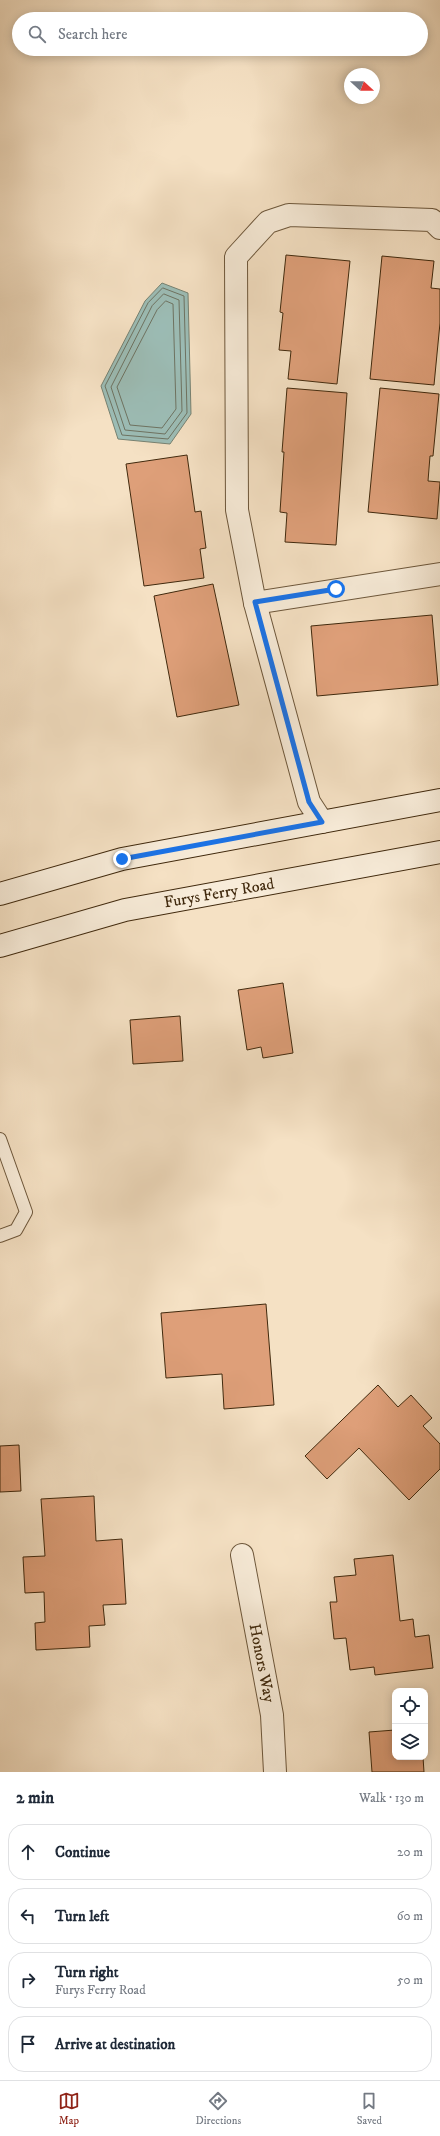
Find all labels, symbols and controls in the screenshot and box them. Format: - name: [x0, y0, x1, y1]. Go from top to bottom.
- search box: [12, 12, 428, 56]
- icon: search: [26, 23, 48, 45]
- text: Search here: [58, 25, 127, 44]
- north arrow: [344, 68, 380, 104]
- route start: [327, 580, 345, 598]
- route end: [113, 850, 131, 868]
- street label: Furys Ferry Road: [162, 873, 276, 913]
- street label: Honors Way: [245, 1622, 280, 1704]
- map controls: [392, 1688, 428, 1760]
- button: locate: [392, 1688, 428, 1724]
- button: layers: [392, 1724, 428, 1760]
- text: 2 min: [16, 1787, 54, 1809]
- text: Walk · 130 m: [359, 1790, 424, 1806]
- icon: ahead: [17, 1841, 39, 1863]
- text: Continue: [55, 1843, 110, 1862]
- text: 20 m: [397, 1844, 423, 1860]
- icon: left: [17, 1905, 39, 1927]
- text: Turn left: [55, 1907, 109, 1926]
- text: 60 m: [397, 1908, 423, 1924]
- text: Turn right: [55, 1963, 118, 1982]
- icon: right: [17, 1969, 39, 1991]
- text: 50 m: [397, 1972, 423, 1988]
- text: Furys Ferry Road: [55, 1982, 146, 1998]
- icon: arrive: [17, 2033, 39, 2055]
- text: Arrive at destination: [55, 2035, 175, 2054]
- tab: Map: [58, 2090, 80, 2128]
- tab: Directions: [196, 2090, 241, 2128]
- tab: Saved: [357, 2090, 382, 2128]

